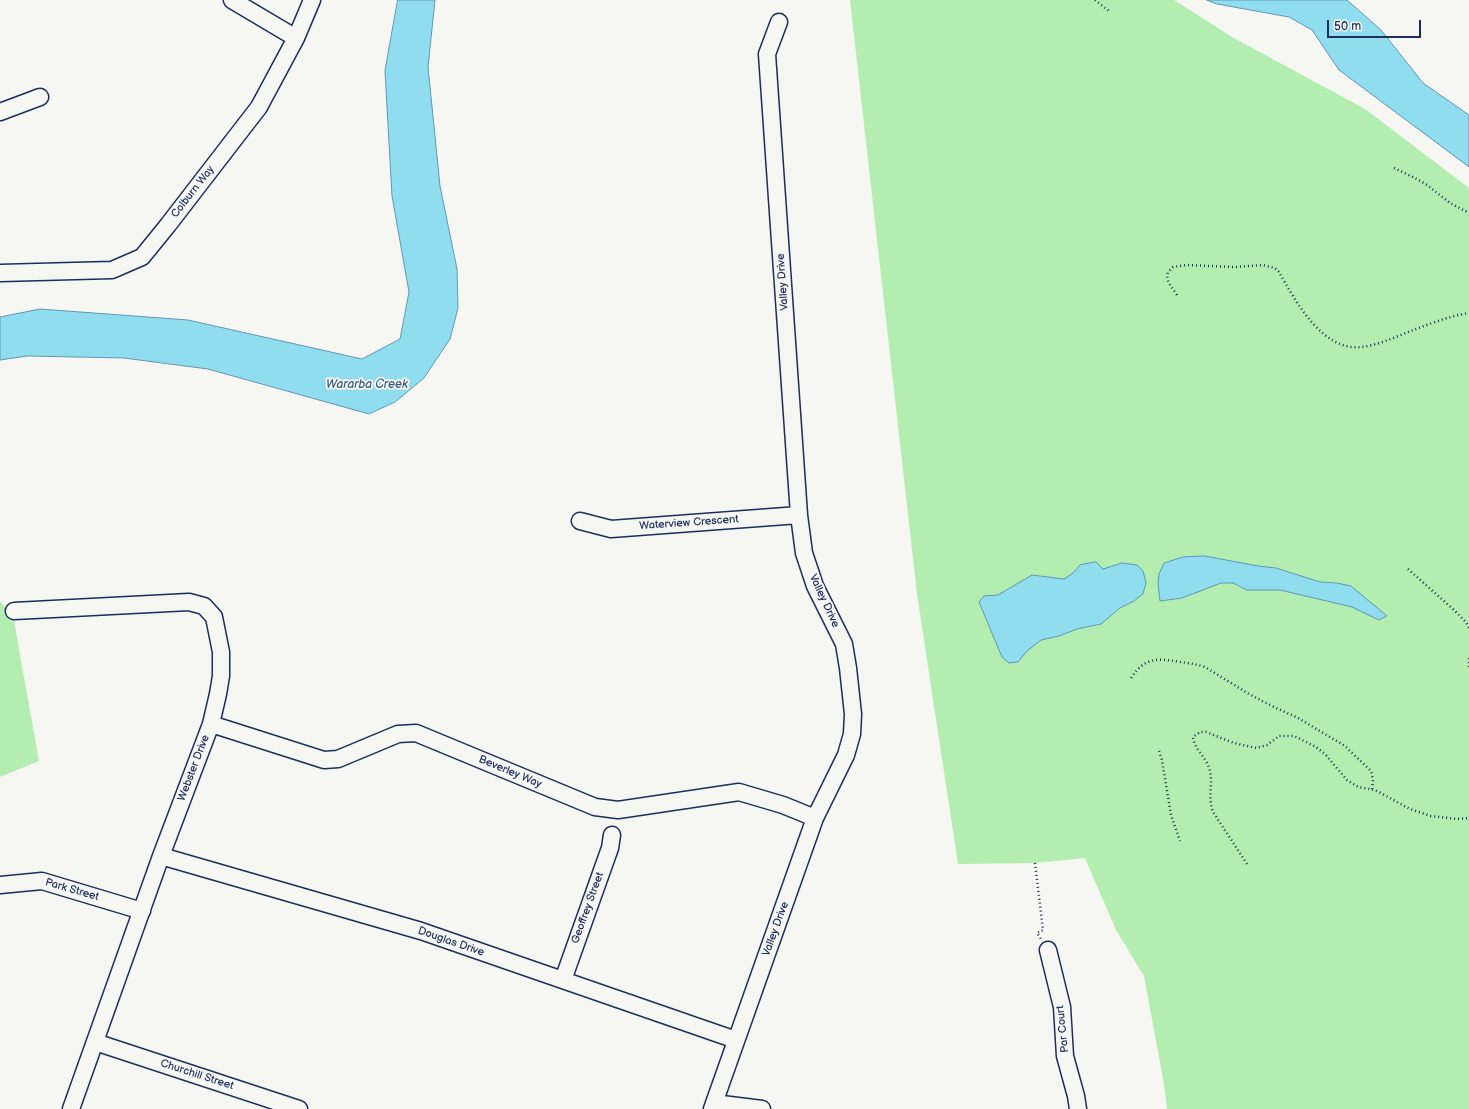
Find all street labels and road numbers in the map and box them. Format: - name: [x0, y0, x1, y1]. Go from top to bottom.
- street label: Colburn Way: [169, 163, 217, 221]
- street label: Valley Drive: [774, 253, 792, 311]
- street label: Waterview Crescent: [639, 513, 739, 533]
- street label: Valley Drive: [806, 572, 842, 630]
- street label: Webster Drive: [175, 733, 213, 803]
- street label: Beverley Way: [477, 753, 543, 791]
- street label: Geoffrey Street: [569, 870, 607, 946]
- street label: Park Street: [44, 876, 100, 904]
- street label: Valley Drive: [760, 900, 792, 958]
- street label: Douglas Drive: [416, 924, 486, 960]
- street label: Par Court: [1054, 1005, 1072, 1053]
- street label: Churchill Street: [159, 1057, 235, 1093]

